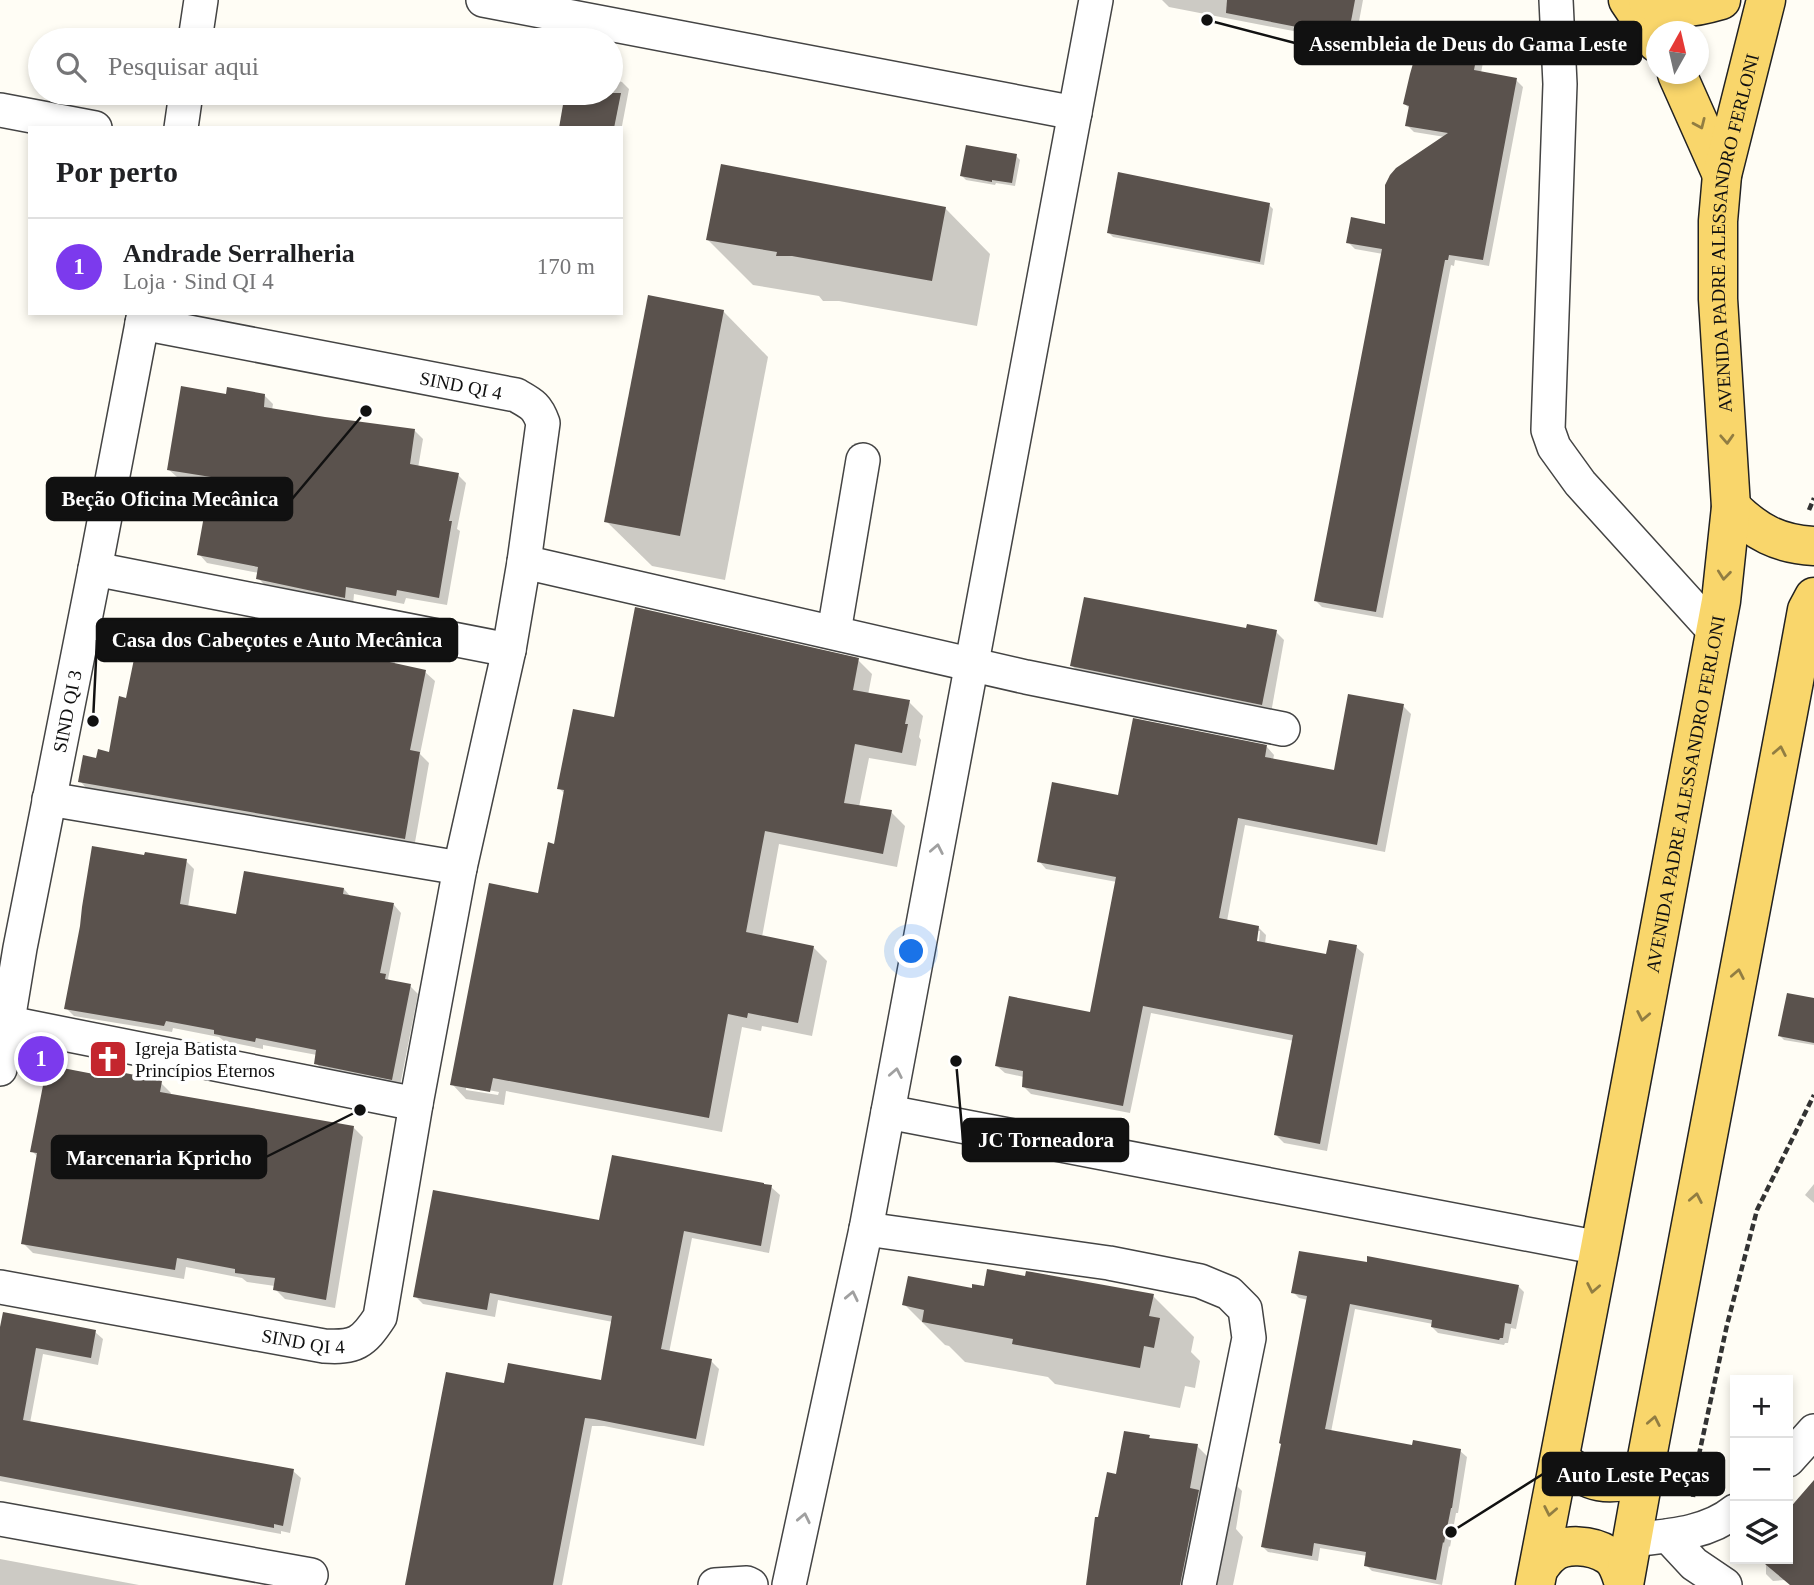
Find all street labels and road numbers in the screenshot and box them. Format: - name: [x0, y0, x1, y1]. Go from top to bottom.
- street label: AVENIDA PADRE ALESSANDRO FERLONI: [1708, 51, 1763, 413]
- street label: SIND QI 4: [418, 367, 504, 404]
- street label: AVENIDA PADRE ALESSANDRO FERLONI: [1642, 614, 1729, 974]
- street label: SIND QI 3: [49, 668, 86, 754]
- street label: SIND QI 4: [260, 1325, 346, 1358]

